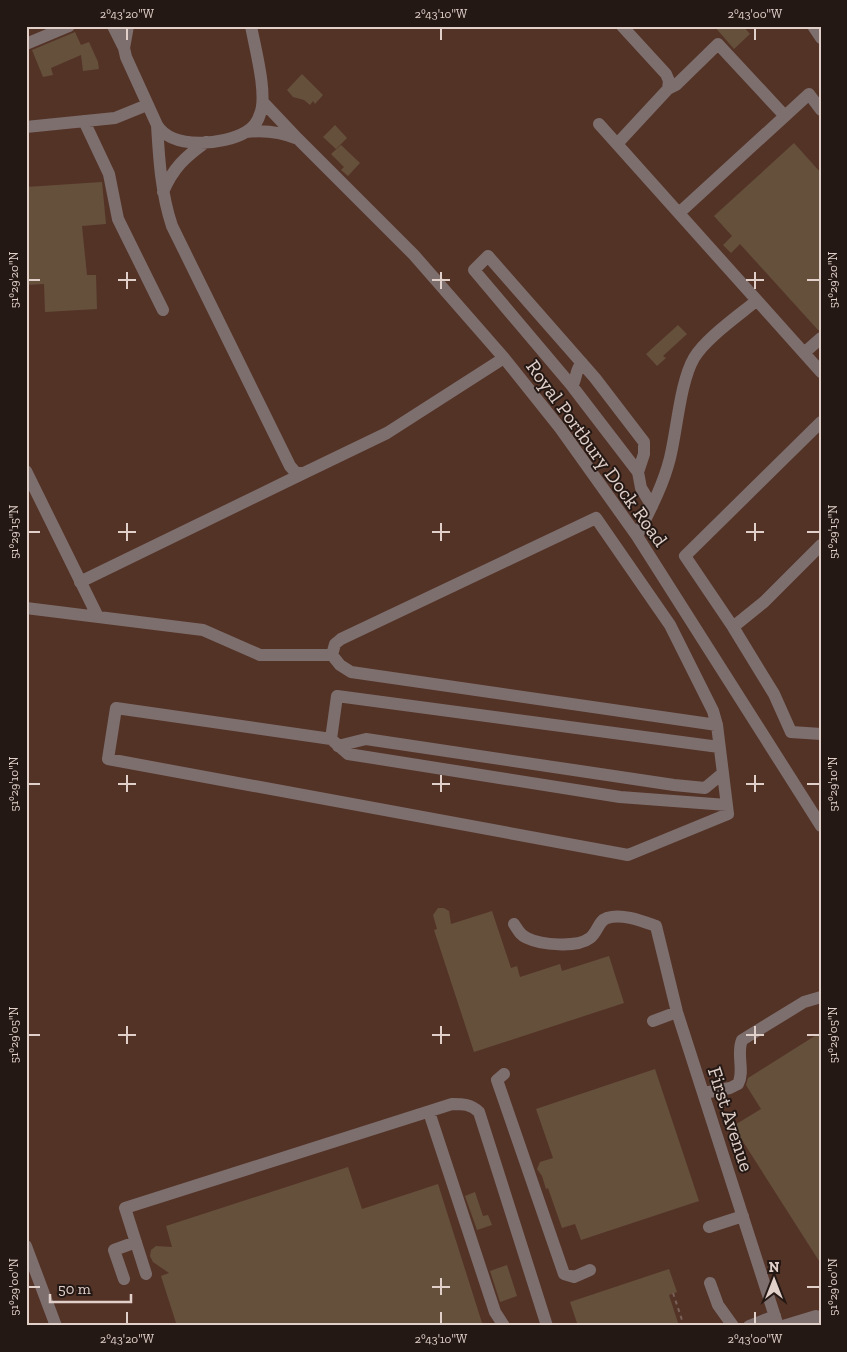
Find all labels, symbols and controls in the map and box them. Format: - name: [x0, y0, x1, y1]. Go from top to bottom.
- text: 2°43'20"W: [100, 7, 155, 21]
- text: 2°43'10"W: [415, 7, 468, 21]
- text: 2°43'00"W: [728, 7, 783, 21]
- text: 51°29'20"N: [7, 252, 21, 308]
- text: 51°29'20"N: [826, 252, 840, 308]
- street label: Royal Portbury Dock Road: [521, 355, 673, 551]
- text: 51°29'15"N: [7, 505, 21, 559]
- text: 51°29'15"N: [826, 505, 840, 559]
- text: 51°29'10"N: [7, 756, 21, 811]
- text: 51°29'10"N: [826, 756, 840, 811]
- text: 51°29'05"N: [7, 1007, 21, 1063]
- text: 51°29'05"N: [826, 1007, 840, 1063]
- street label: First Avenue: [703, 1064, 759, 1174]
- north arrow: [750, 1254, 800, 1304]
- text: 51°29'00"N: [7, 1258, 21, 1316]
- text: 51°29'00"N: [826, 1258, 840, 1316]
- text: N: [769, 1259, 780, 1276]
- scale bar: [50, 1272, 131, 1304]
- text: 50 m: [58, 1280, 91, 1298]
- text: 2°43'20"W: [100, 1332, 155, 1346]
- text: 2°43'10"W: [415, 1332, 468, 1346]
- text: 2°43'00"W: [728, 1332, 783, 1346]

